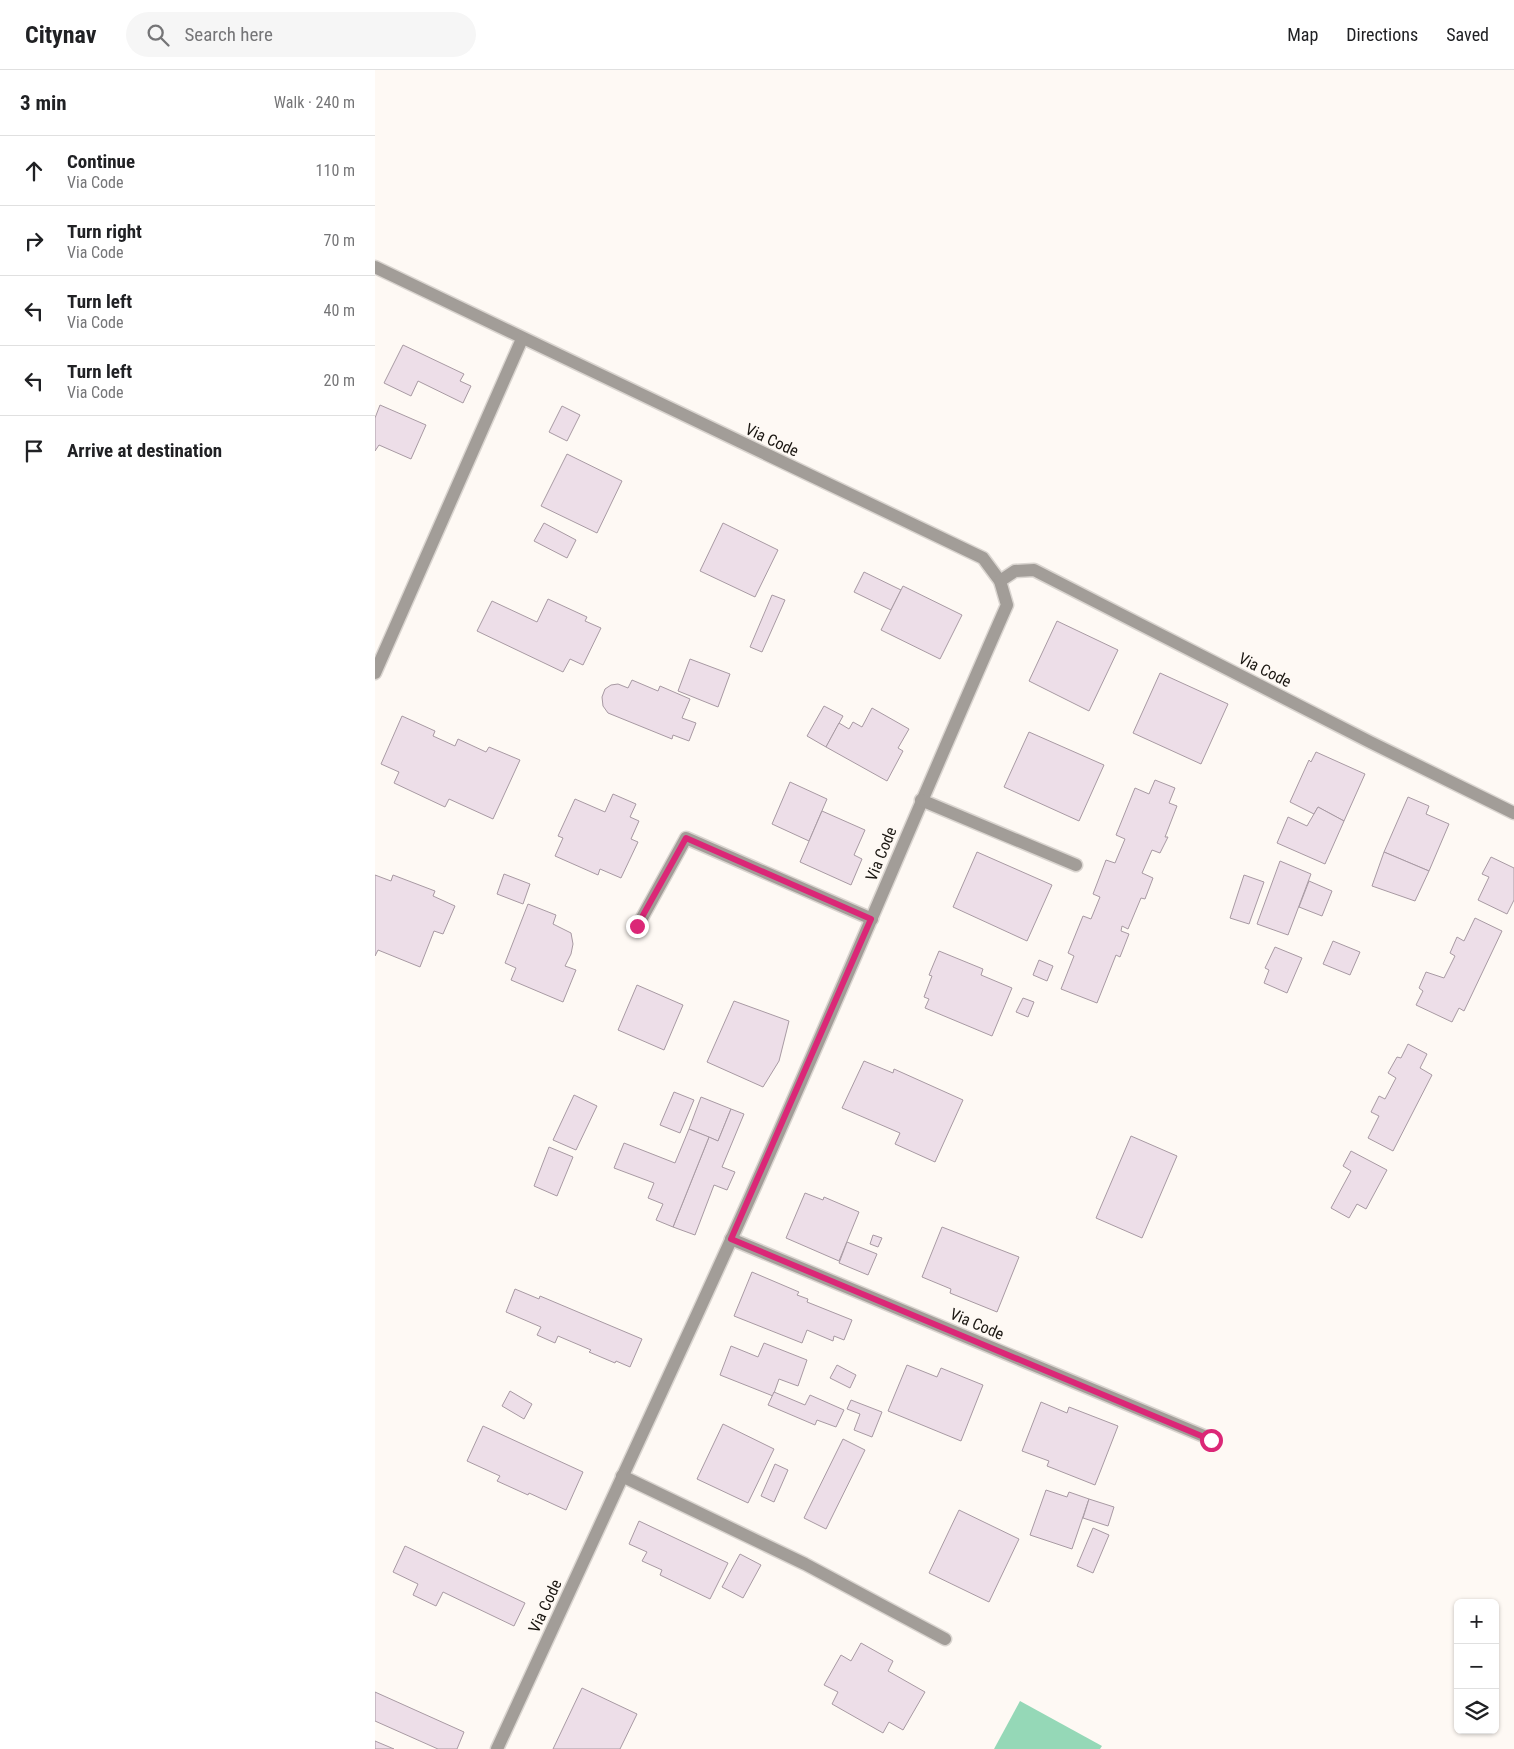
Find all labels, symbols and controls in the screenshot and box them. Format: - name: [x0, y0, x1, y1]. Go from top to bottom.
- search box: [126, 12, 476, 57]
- text: Citynav: [25, 21, 96, 49]
- icon: search: [144, 21, 172, 49]
- text: Search here: [184, 23, 273, 46]
- text: Map: [1287, 24, 1318, 45]
- text: Directions: [1346, 24, 1418, 45]
- text: Saved: [1446, 24, 1489, 45]
- text: 3 min: [20, 91, 67, 115]
- text: Walk · 240 m: [274, 93, 355, 112]
- text: Continue: [67, 150, 135, 173]
- icon: ahead: [20, 157, 48, 185]
- text: 110 m: [316, 161, 355, 180]
- text: Via Code: [67, 173, 124, 192]
- text: Turn right: [67, 220, 142, 243]
- icon: right: [20, 227, 48, 255]
- text: 70 m: [323, 231, 355, 250]
- text: Via Code: [67, 243, 124, 262]
- text: Turn left: [67, 290, 132, 313]
- icon: left: [20, 297, 48, 325]
- text: 40 m: [323, 301, 355, 320]
- text: Via Code: [67, 313, 124, 332]
- text: Turn left: [67, 360, 132, 383]
- icon: left: [20, 367, 48, 395]
- text: 20 m: [323, 371, 355, 390]
- text: Via Code: [67, 383, 124, 402]
- street label: Via Code: [742, 419, 802, 461]
- icon: arrive: [20, 437, 48, 465]
- text: Arrive at destination: [67, 439, 222, 462]
- street label: Via Code: [1236, 649, 1294, 691]
- street label: Via Code: [862, 824, 900, 884]
- route end: [626, 915, 649, 938]
- street label: Via Code: [947, 1304, 1007, 1344]
- route start: [1200, 1429, 1223, 1452]
- street label: Via Code: [524, 1576, 566, 1636]
- map controls: [1454, 1599, 1499, 1734]
- button: +: [1454, 1599, 1499, 1644]
- button: −: [1454, 1644, 1499, 1689]
- button: layers: [1454, 1689, 1499, 1734]

